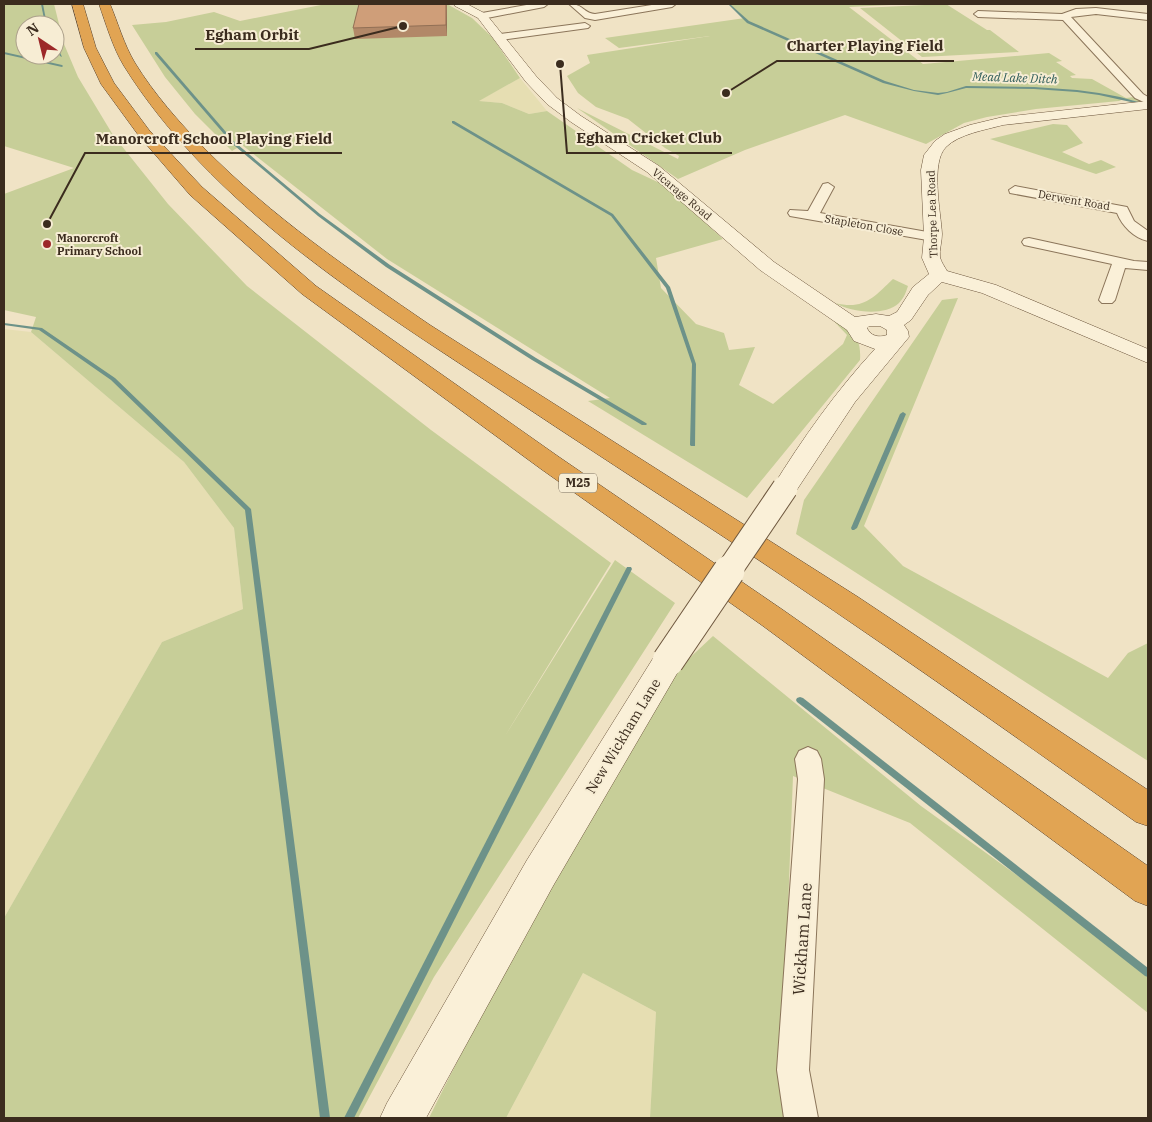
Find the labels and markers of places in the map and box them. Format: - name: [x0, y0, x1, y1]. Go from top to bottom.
- callout: Egham Orbit: [195, 19, 309, 49]
- callout: Charter Playing Field: [777, 31, 954, 61]
- callout: Manorcroft School Playing Field: [85, 123, 342, 153]
- callout: Egham Cricket Club: [567, 123, 732, 153]
- place label: Manorcroft Primary School: [57, 231, 142, 258]
- marker: Manorcroft Primary School: [41, 238, 53, 250]

